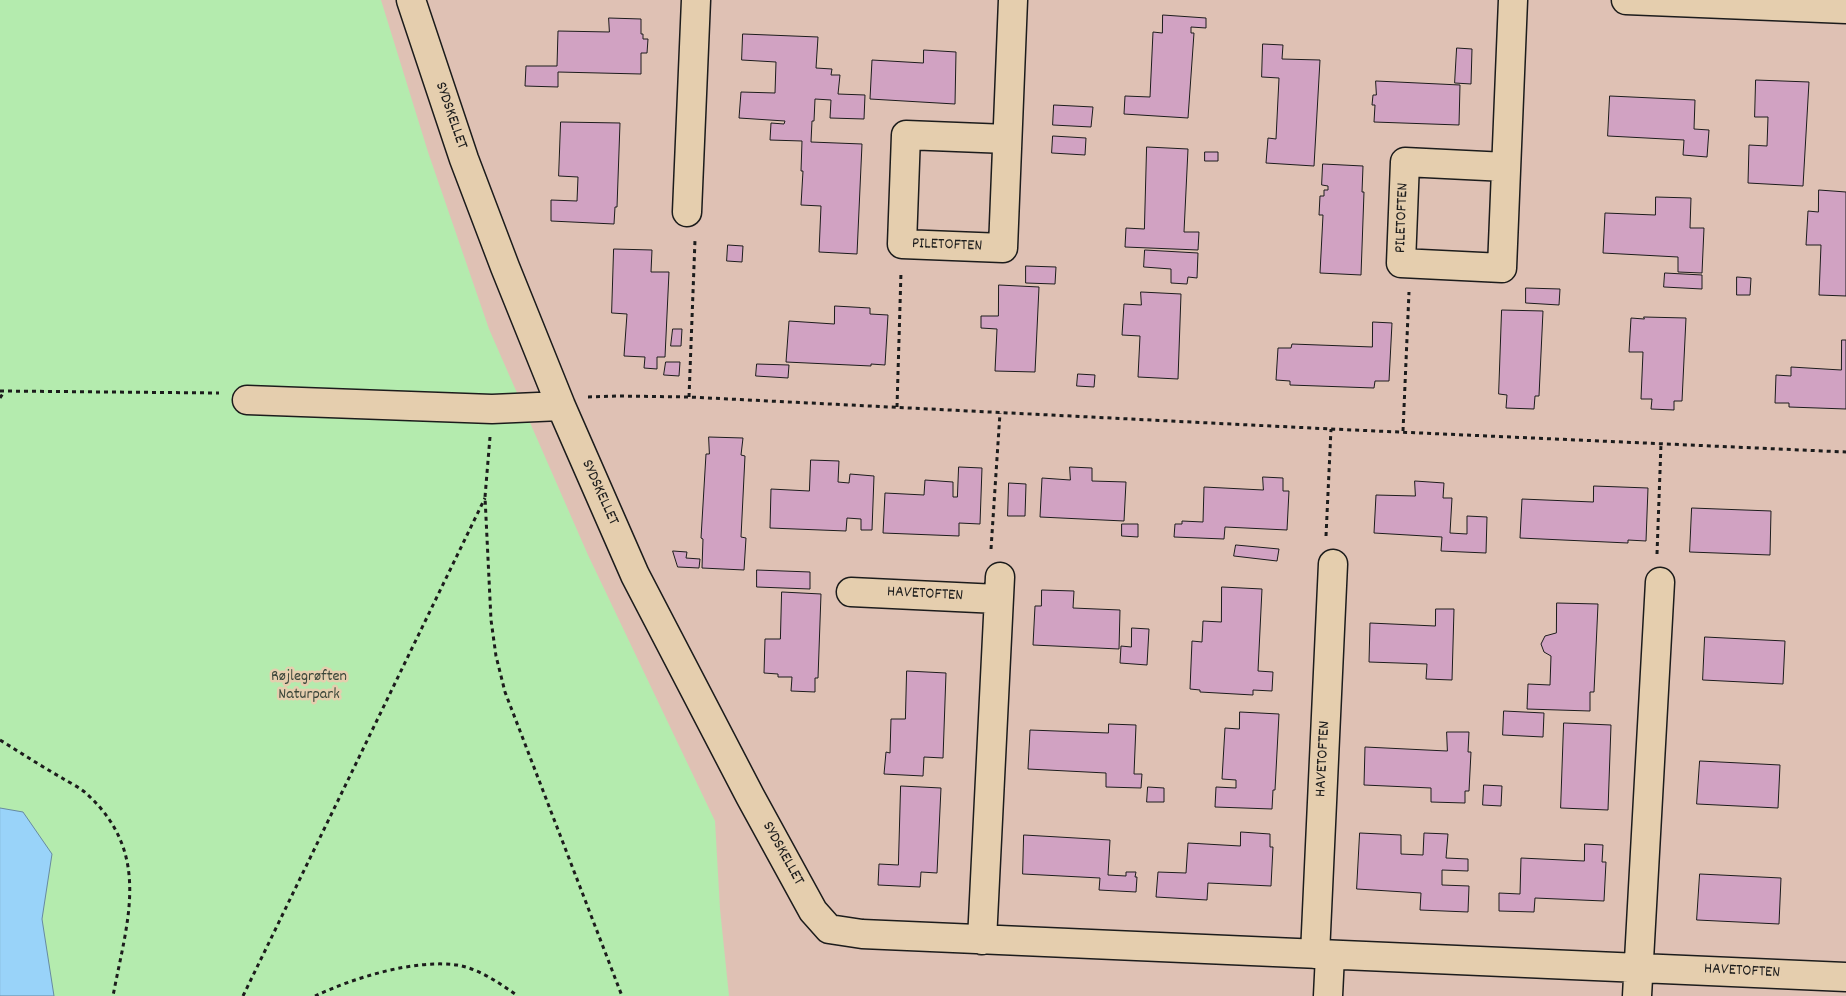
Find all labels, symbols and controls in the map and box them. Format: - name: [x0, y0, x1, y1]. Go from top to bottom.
- street label: SYDSKELLET: [430, 80, 470, 152]
- street label: PILETOFTEN: [1392, 183, 1414, 253]
- street label: PILETOFTEN: [912, 235, 982, 257]
- street label: SYDSKELLET: [576, 457, 622, 529]
- street label: HAVETOFTEN: [886, 583, 964, 607]
- park label: Røjlegrøften Naturpark: [271, 668, 347, 706]
- street label: HAVETOFTEN: [1312, 720, 1336, 798]
- street label: SYDSKELLET: [757, 819, 807, 889]
- street label: HAVETOFTEN: [1703, 960, 1781, 984]

